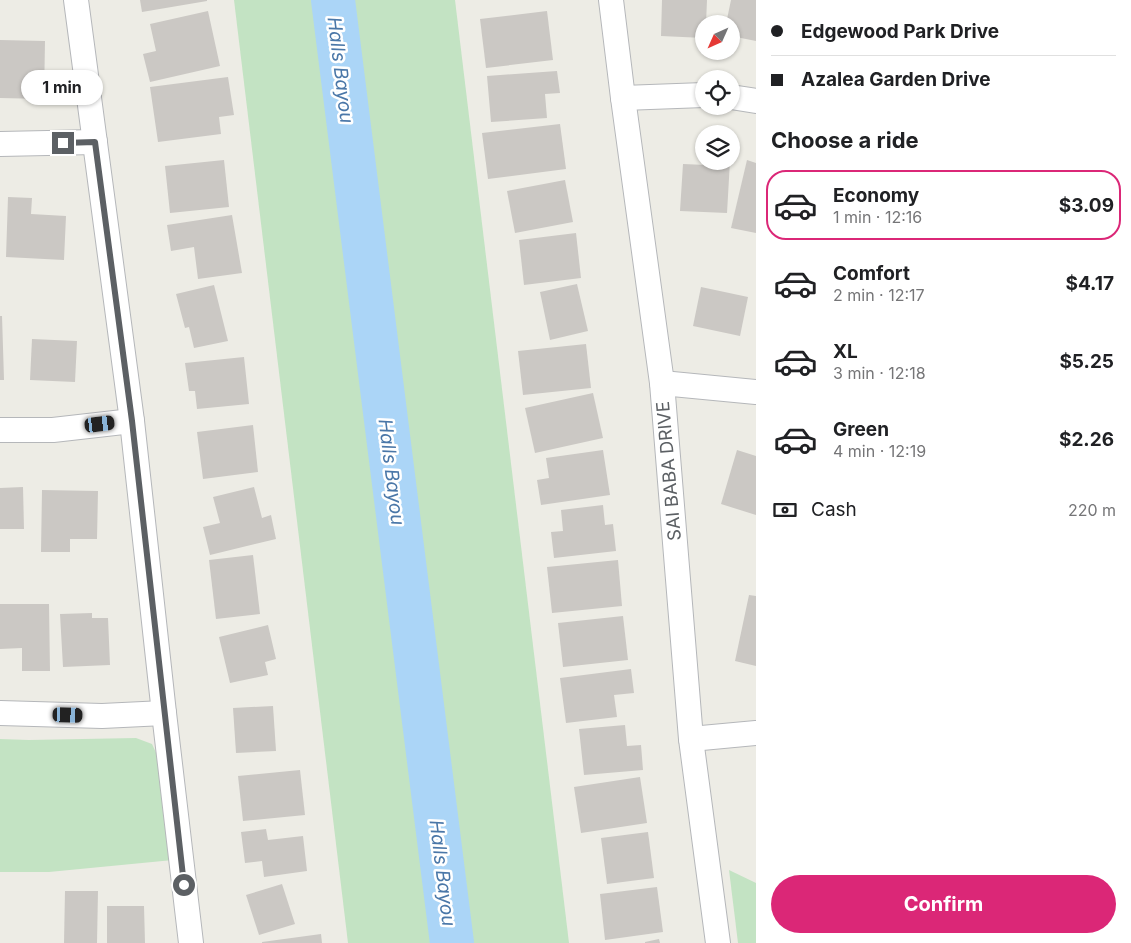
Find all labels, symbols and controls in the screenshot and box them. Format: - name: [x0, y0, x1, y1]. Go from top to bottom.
- water label: Halls Bayou: [323, 15, 358, 125]
- north arrow: [695, 15, 740, 60]
- map controls: [695, 15, 740, 170]
- text: Edgewood Park Drive: [801, 20, 999, 43]
- text: Azalea Garden Drive: [801, 68, 991, 91]
- callout: 1 min: [22, 70, 104, 106]
- button: locate: [695, 70, 740, 115]
- text: 1 min: [42, 77, 82, 97]
- button: layers: [695, 125, 740, 170]
- text: Choose a ride: [771, 127, 919, 153]
- route end: [52, 132, 74, 154]
- icon: car: [773, 183, 818, 228]
- text: Economy: [833, 184, 919, 207]
- text: $3.09: [1059, 194, 1114, 217]
- text: 1 min · 12:16: [833, 207, 922, 227]
- icon: car: [773, 261, 818, 306]
- text: Comfort: [833, 262, 910, 285]
- text: $4.17: [1065, 272, 1114, 295]
- text: 2 min · 12:17: [833, 285, 925, 305]
- icon: car: [773, 339, 818, 384]
- text: XL: [833, 340, 858, 363]
- text: $5.25: [1059, 350, 1114, 373]
- text: 3 min · 12:18: [833, 363, 926, 383]
- street label: SAI BABA DRIVE: [652, 400, 685, 542]
- car: [84, 415, 115, 433]
- water label: Halls Bayou: [374, 417, 409, 527]
- icon: car: [773, 417, 818, 462]
- text: Green: [833, 418, 889, 441]
- text: $2.26: [1059, 428, 1114, 451]
- text: 4 min · 12:19: [833, 441, 926, 461]
- icon: cash: [771, 496, 799, 524]
- text: Cash: [811, 498, 857, 521]
- text: 220 m: [1068, 500, 1116, 520]
- car: [52, 707, 83, 723]
- water label: Halls Bayou: [425, 818, 460, 928]
- route start: [173, 874, 195, 896]
- button: Confirm: [771, 875, 1116, 933]

